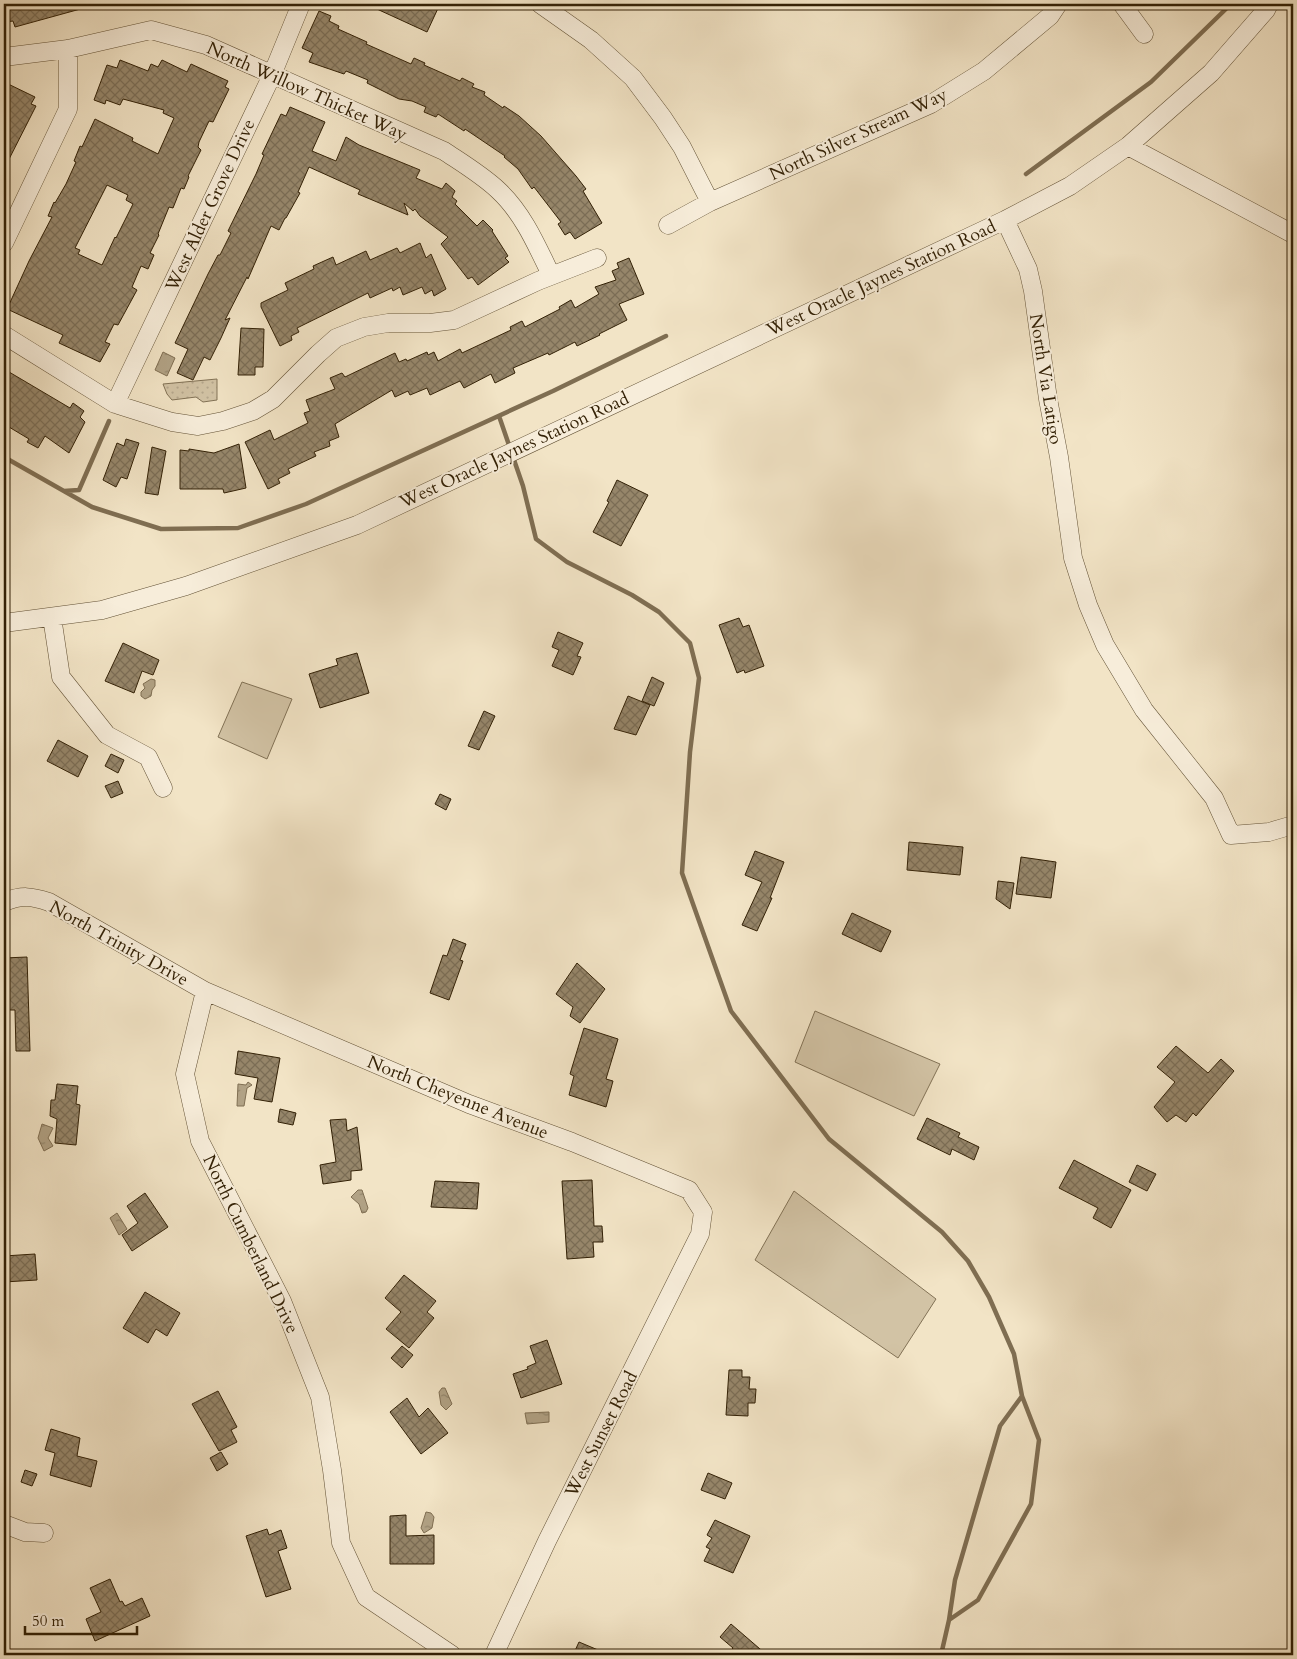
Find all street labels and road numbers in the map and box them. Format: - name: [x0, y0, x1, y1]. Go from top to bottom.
- street label: North Willow Thicket Way: [203, 36, 411, 147]
- street label: North Silver Stream Way: [765, 82, 952, 187]
- street label: West Alder Grove Drive: [159, 115, 261, 296]
- street label: West Oracle Jaynes Station Road: [762, 214, 1000, 343]
- street label: North Via Latigo: [1023, 312, 1068, 447]
- street label: West Oracle Jaynes Station Road: [395, 386, 633, 515]
- street label: North Trinity Drive: [45, 895, 193, 992]
- street label: North Cheyenne Avenue: [363, 1050, 552, 1145]
- street label: North Cumberland Drive: [196, 1151, 305, 1338]
- street label: West Sunset Road: [559, 1367, 644, 1502]

